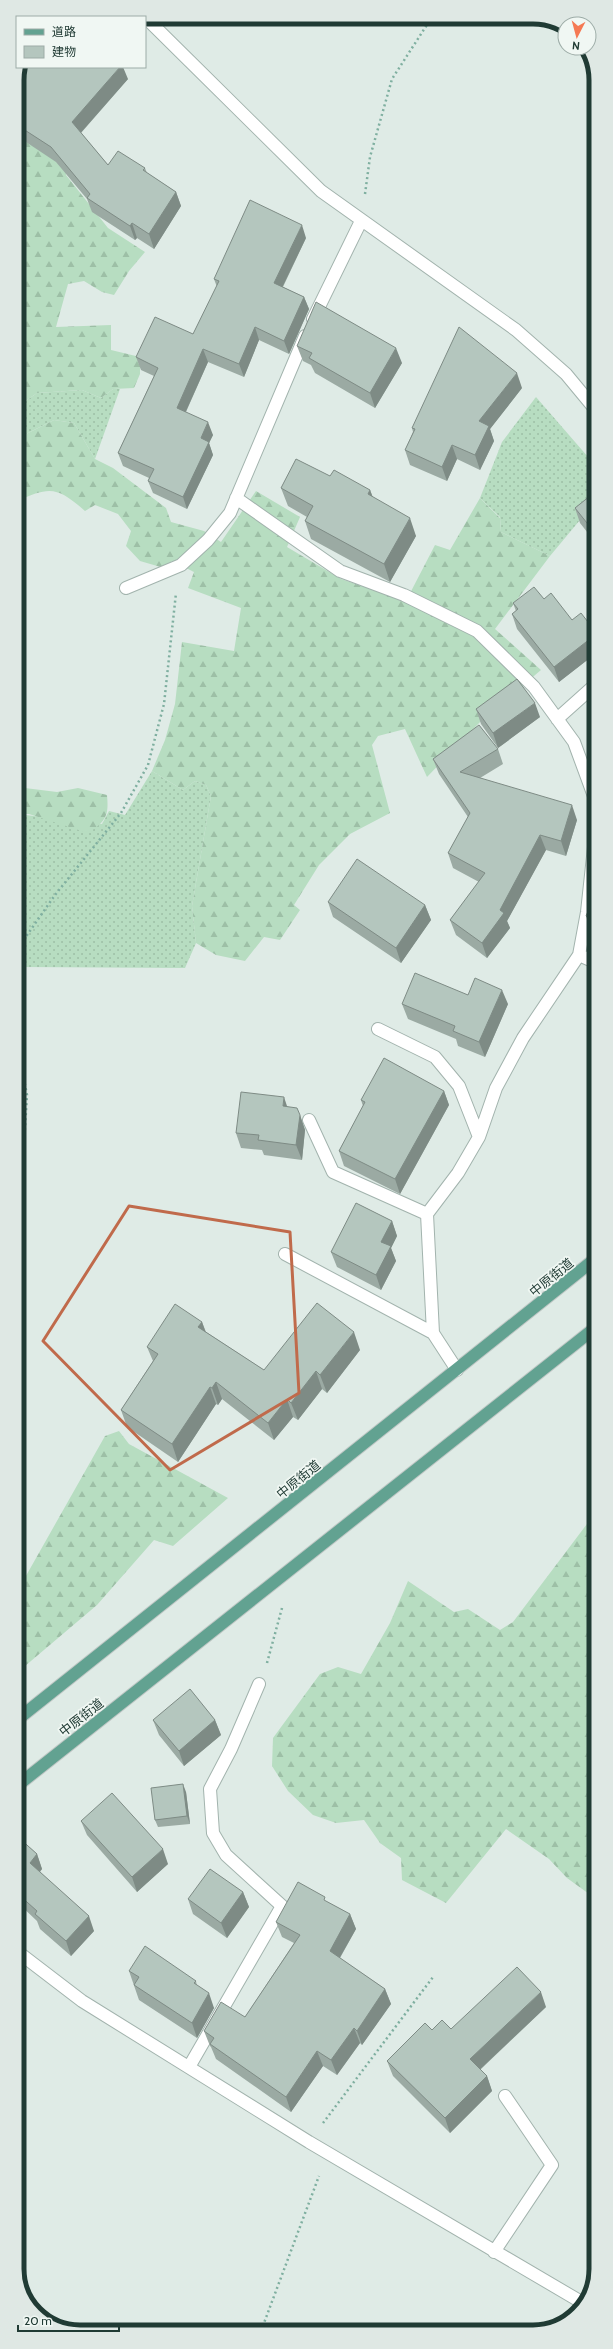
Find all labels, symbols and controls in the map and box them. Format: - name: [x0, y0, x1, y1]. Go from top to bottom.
- legend: [16, 16, 146, 68]
- north arrow: [557, 16, 597, 56]
- text: 道路: [52, 24, 76, 39]
- text: N: [571, 39, 581, 53]
- text: 建物: [52, 44, 76, 59]
- street label: 中原街道: [526, 1254, 576, 1300]
- street label: 中原街道: [273, 1456, 323, 1502]
- street label: 中原街道: [56, 1695, 106, 1739]
- scale bar: [18, 2307, 119, 2333]
- text: 20 m: [24, 2313, 52, 2328]

